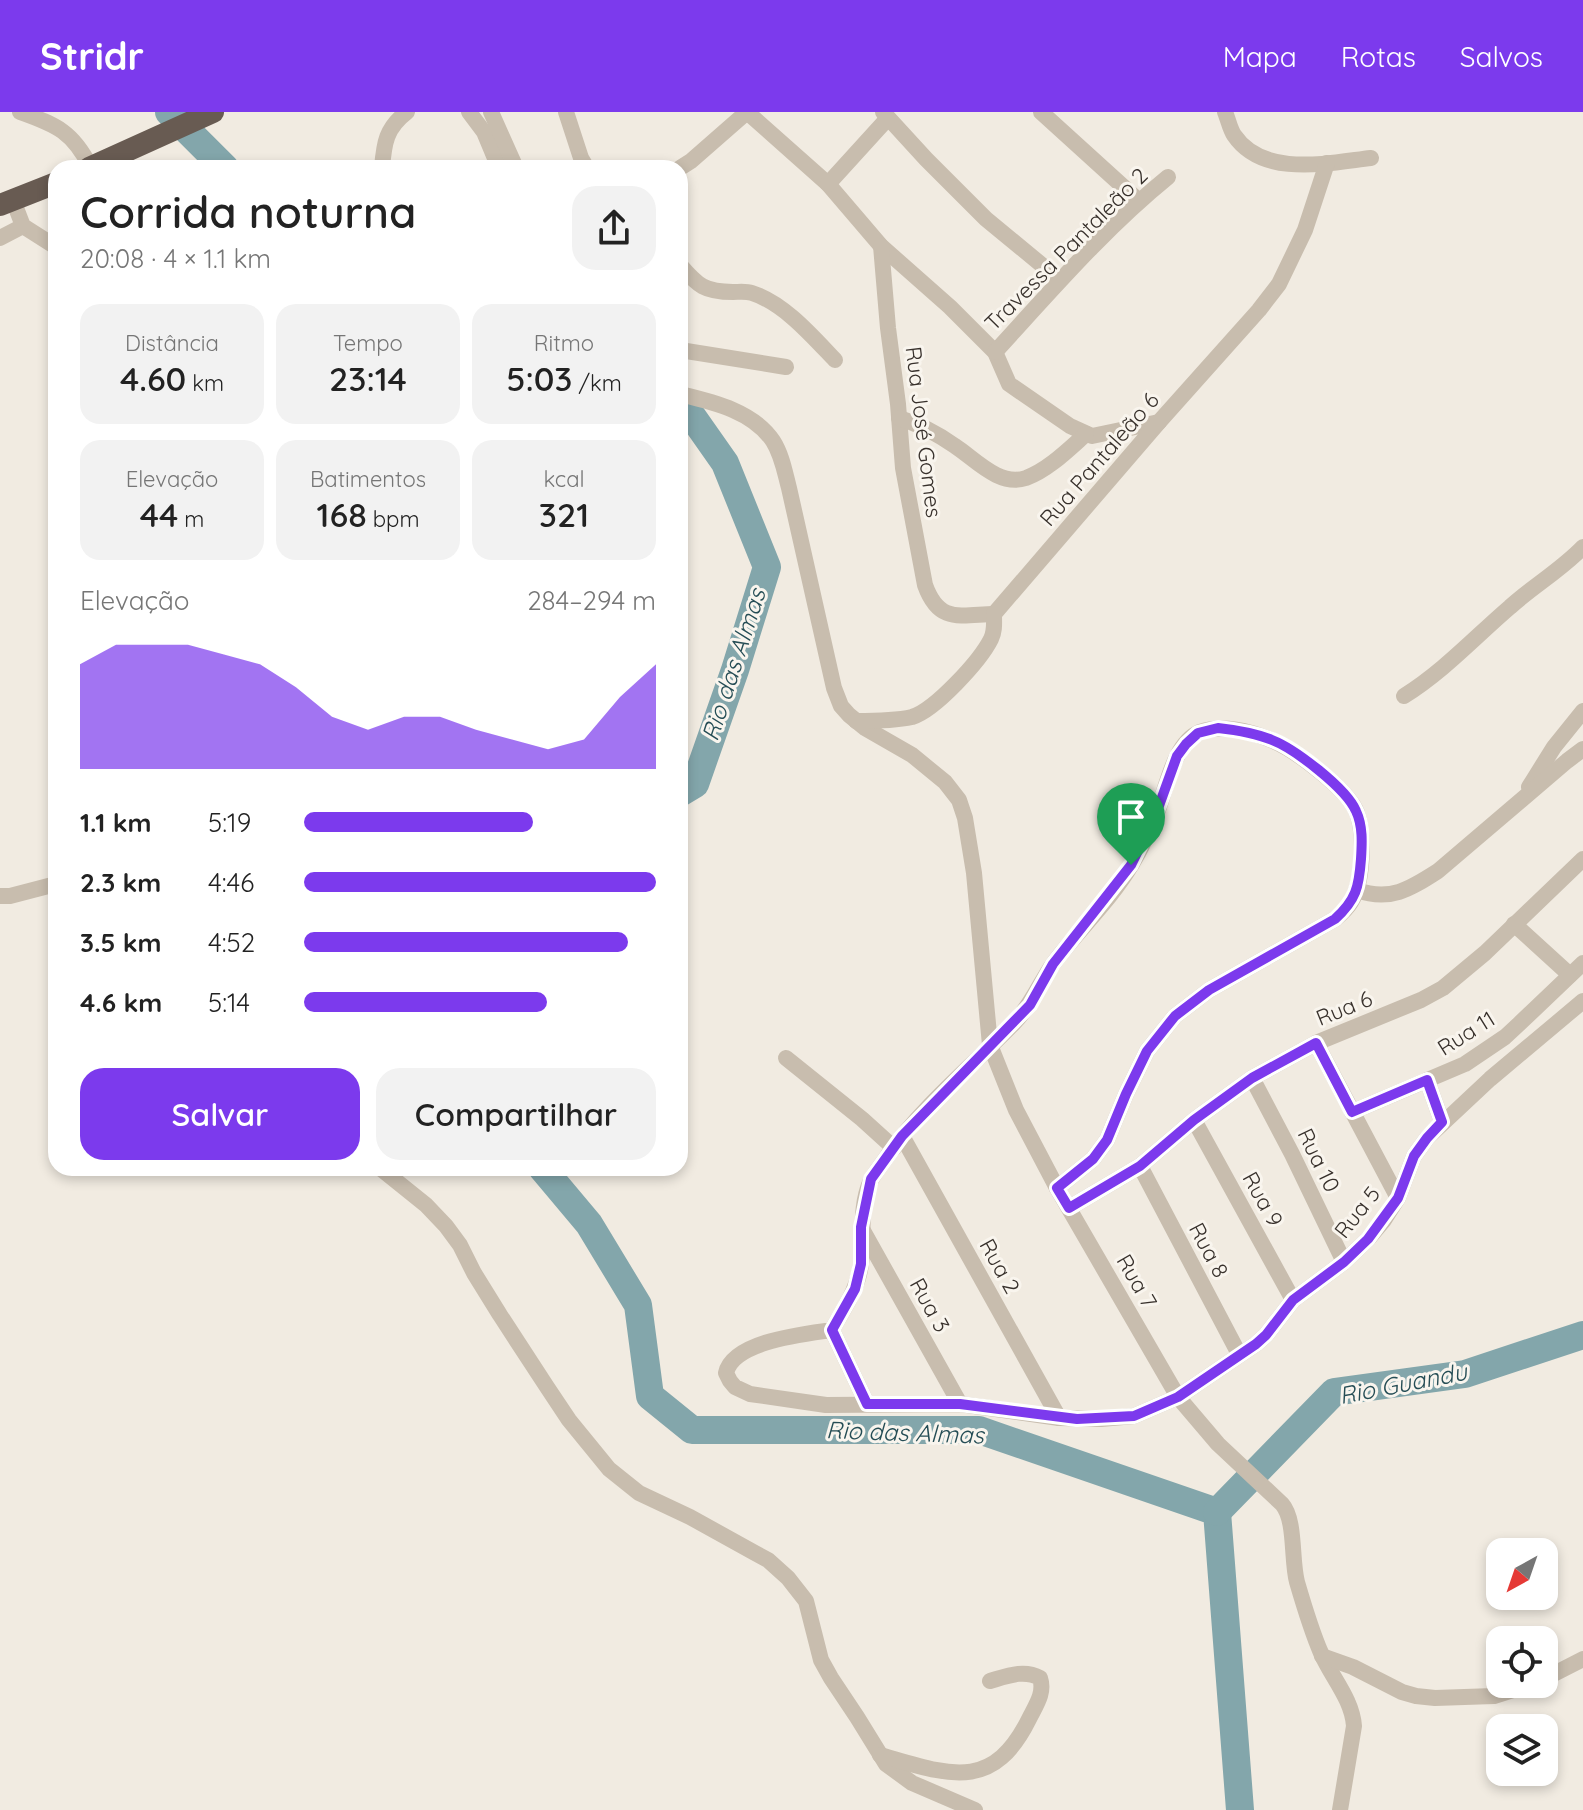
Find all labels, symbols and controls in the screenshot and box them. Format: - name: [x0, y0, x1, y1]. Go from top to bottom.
- text: Stridr: [40, 32, 144, 80]
- text: Mapa: [1223, 39, 1297, 74]
- text: Rotas: [1341, 39, 1416, 74]
- text: Salvos: [1460, 39, 1543, 74]
- street label: Travessa Pantaleão 2: [979, 162, 1153, 336]
- text: Corrida noturna: [80, 184, 416, 239]
- button: share: [572, 186, 656, 270]
- text: 20:08 · 4 × 1.1 km: [80, 242, 271, 275]
- text: Distância: [125, 329, 219, 357]
- text: Tempo: [333, 329, 403, 357]
- text: Ritmo: [534, 329, 594, 357]
- street label: Rua José Gomes: [900, 345, 948, 519]
- text: 4.60: [120, 357, 186, 400]
- text: 23:14: [329, 357, 407, 400]
- text: 5:03: [506, 357, 573, 400]
- text: km: [186, 369, 224, 397]
- text: /km: [573, 369, 622, 397]
- street label: Rua Pantaleão 6: [1033, 386, 1165, 532]
- text: Elevação: [126, 465, 218, 493]
- text: Batimentos: [310, 465, 426, 493]
- text: kcal: [543, 465, 585, 493]
- text: 44: [140, 493, 178, 536]
- text: 168: [317, 493, 367, 536]
- text: 321: [539, 493, 589, 536]
- text: m: [178, 505, 204, 533]
- text: bpm: [367, 505, 419, 533]
- water label: Rio das Almas: [694, 583, 772, 744]
- text: Elevação: [80, 584, 189, 617]
- text: 284–294 m: [527, 584, 656, 617]
- pin: [1097, 783, 1165, 865]
- icon: arrive: [1109, 795, 1153, 839]
- text: 1.1 km: [80, 806, 151, 839]
- text: 5:19: [208, 806, 251, 839]
- text: 2.3 km: [80, 866, 161, 899]
- text: 4:46: [208, 866, 254, 899]
- text: 3.5 km: [80, 926, 161, 959]
- text: 4:52: [208, 926, 255, 959]
- street label: Rua 6: [1312, 984, 1376, 1032]
- text: 4.6 km: [80, 986, 162, 1019]
- text: 5:14: [208, 986, 250, 1019]
- street label: Rua 11: [1432, 1005, 1500, 1061]
- button: Salvar: [80, 1068, 360, 1160]
- button: Compartilhar: [376, 1068, 656, 1160]
- street label: Rua 10: [1292, 1123, 1346, 1197]
- street label: Rua 9: [1237, 1167, 1289, 1231]
- street label: Rua 5: [1328, 1180, 1386, 1244]
- street label: Rua 8: [1183, 1218, 1235, 1282]
- street label: Rua 2: [974, 1234, 1026, 1298]
- street label: Rua 7: [1110, 1249, 1164, 1313]
- street label: Rua 3: [904, 1273, 956, 1337]
- water label: Rio Guandu: [1336, 1356, 1471, 1410]
- water label: Rio das Almas: [826, 1414, 986, 1450]
- north arrow: [1486, 1538, 1558, 1610]
- map controls: [1486, 1538, 1558, 1786]
- button: locate: [1486, 1626, 1558, 1698]
- button: layers: [1486, 1714, 1558, 1786]

